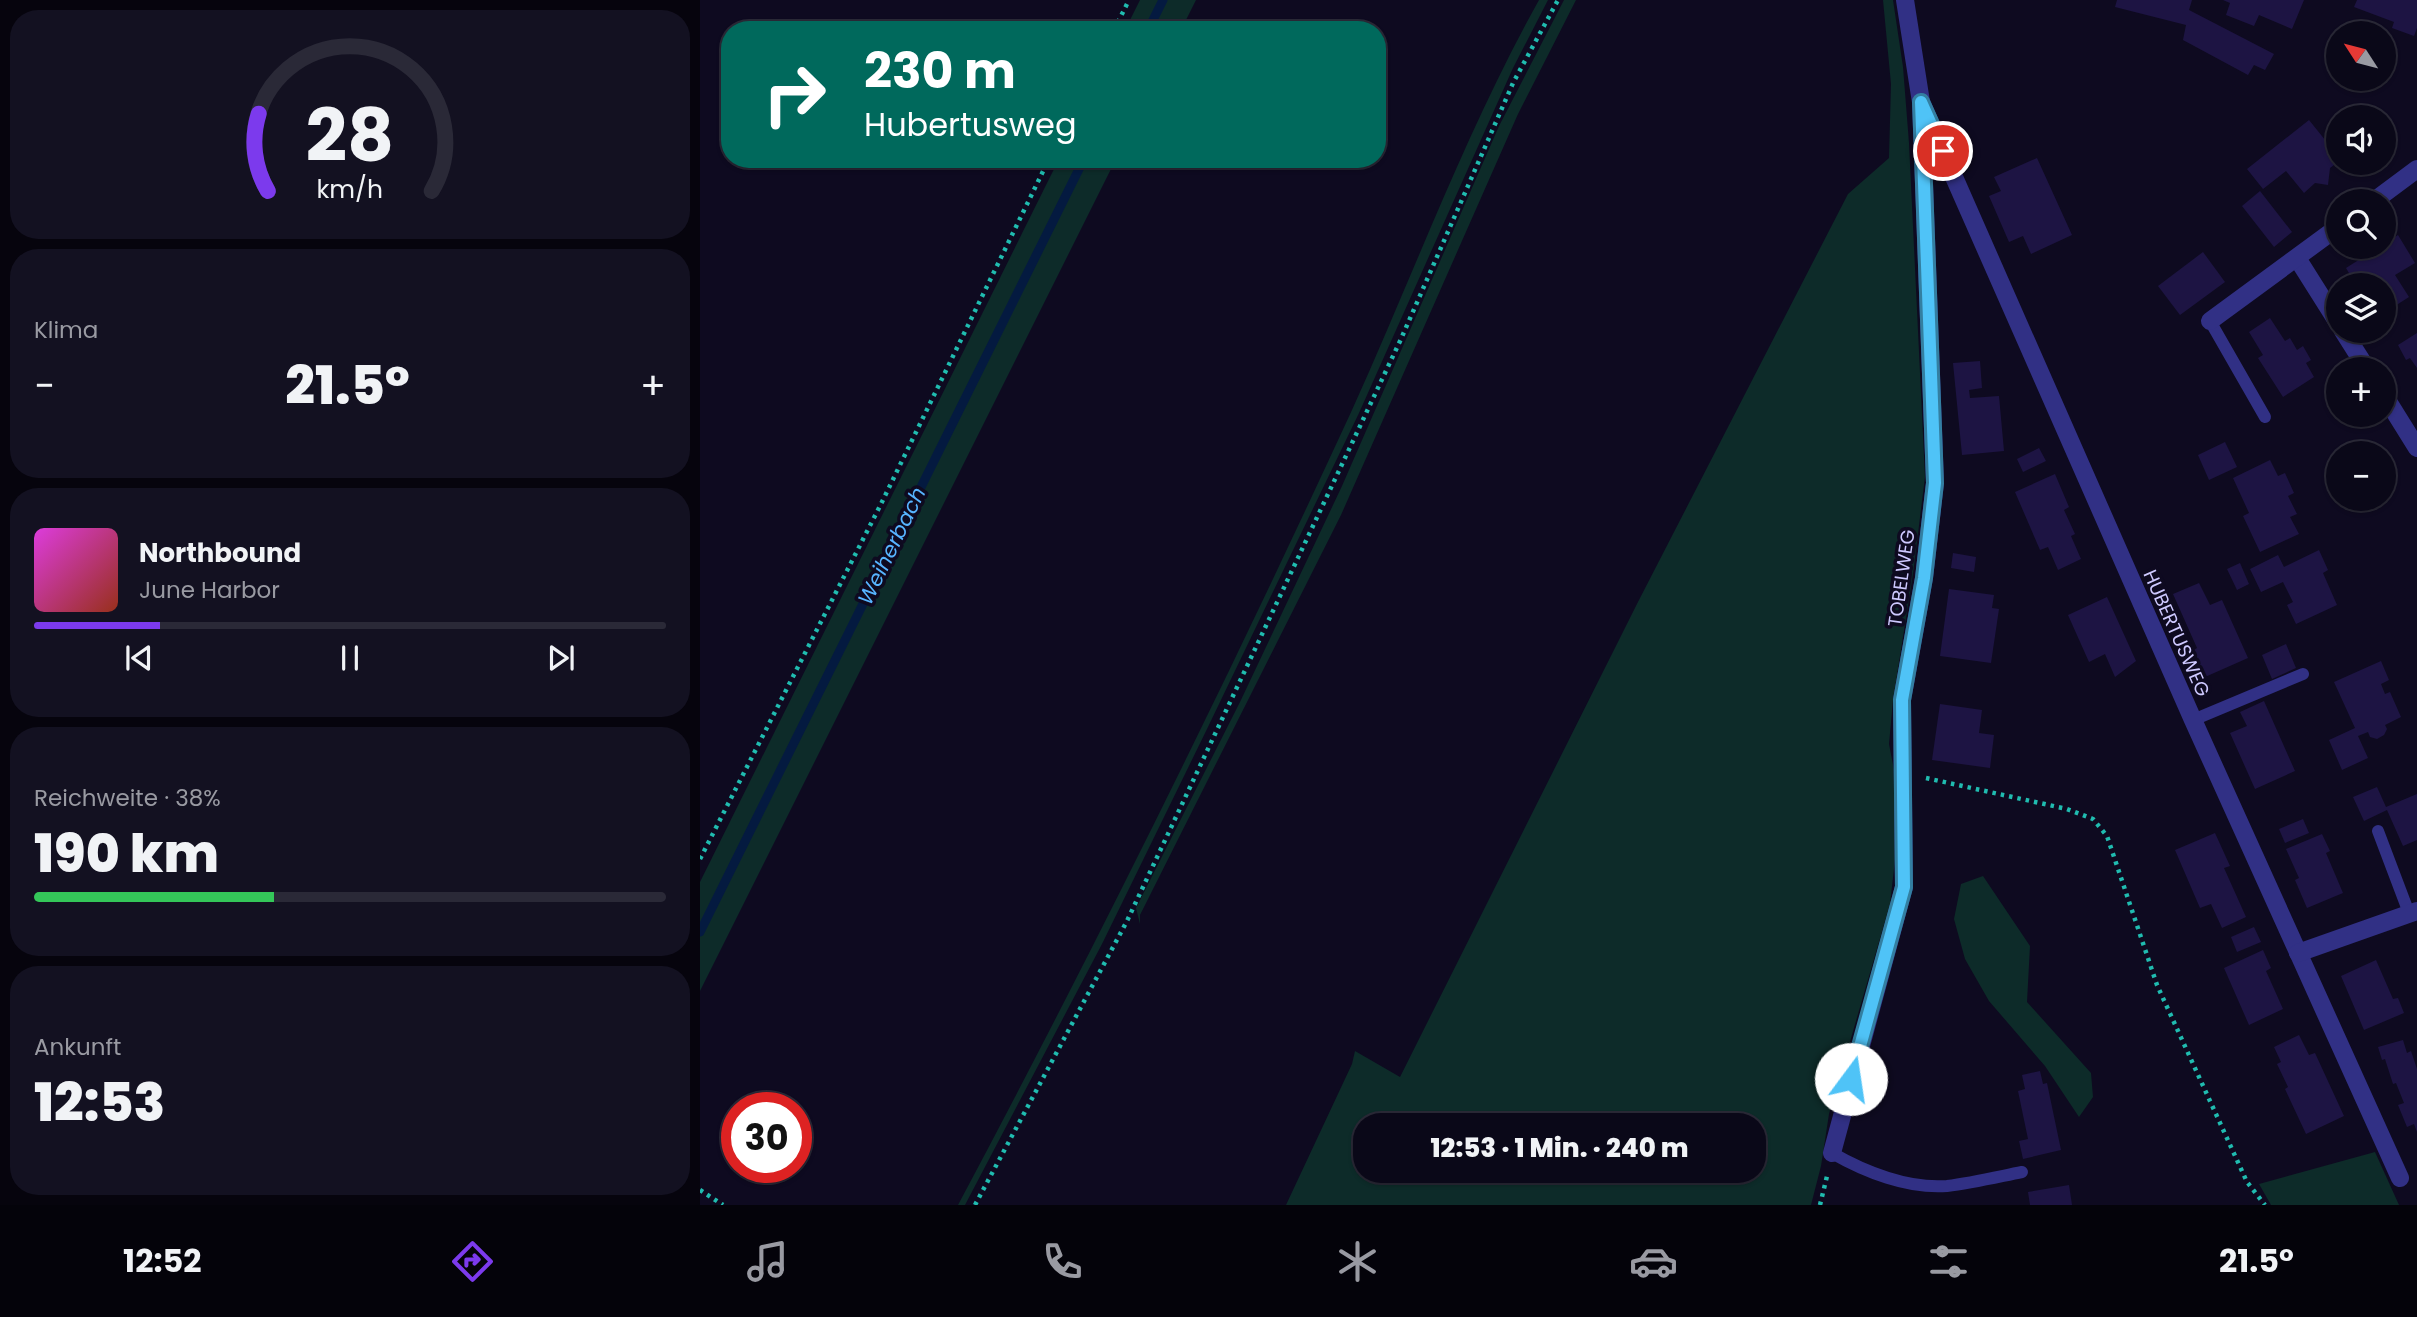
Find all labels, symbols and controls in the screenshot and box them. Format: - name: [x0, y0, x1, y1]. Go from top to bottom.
- north arrow: [2326, 21, 2396, 91]
- map controls: [2326, 21, 2396, 511]
- text: 230 m: [864, 37, 1016, 105]
- icon: right: [749, 49, 840, 140]
- text: 28: [306, 85, 394, 186]
- text: Hubertusweg: [864, 102, 1077, 147]
- button: sound: [2326, 105, 2396, 175]
- pin: [1913, 121, 1973, 181]
- icon: arrive: [1924, 132, 1962, 170]
- text: km/h: [317, 171, 383, 206]
- button: search: [2326, 189, 2396, 259]
- button: layers: [2326, 273, 2396, 343]
- text: Klima: [34, 314, 98, 346]
- text: 21.5°: [285, 349, 410, 422]
- button: +: [2326, 357, 2396, 427]
- text: −: [34, 359, 55, 412]
- text: +: [640, 359, 666, 412]
- button: −: [2326, 441, 2396, 511]
- water label: Weiherbach: [851, 482, 933, 609]
- street label: TOBELWEG: [1881, 528, 1922, 628]
- text: Northbound: [139, 535, 301, 571]
- street label: HUBERTUSWEG: [2137, 565, 2217, 701]
- text: June Harbor: [139, 574, 280, 606]
- icon: previous: [120, 639, 158, 677]
- icon: pause: [331, 639, 369, 677]
- icon: next: [542, 639, 580, 677]
- text: Reichweite · 38%: [34, 782, 221, 814]
- text: 190 km: [34, 817, 219, 890]
- text: Ankunft: [34, 1031, 121, 1063]
- position arrow: [1814, 1042, 1888, 1116]
- text: 12:53: [34, 1066, 165, 1139]
- speed limit sign: 30: [721, 1092, 812, 1183]
- text: 12:53 · 1 Min. · 240 m: [1431, 1130, 1688, 1166]
- icon: directions: [448, 1237, 497, 1286]
- icon: music: [743, 1237, 792, 1286]
- icon: phone: [1038, 1237, 1087, 1286]
- icon: climate: [1333, 1237, 1382, 1286]
- icon: car: [1629, 1237, 1678, 1286]
- icon: filters: [1924, 1237, 1973, 1286]
- text: 12:52: [123, 1238, 202, 1283]
- text: 21.5°: [2219, 1238, 2294, 1283]

